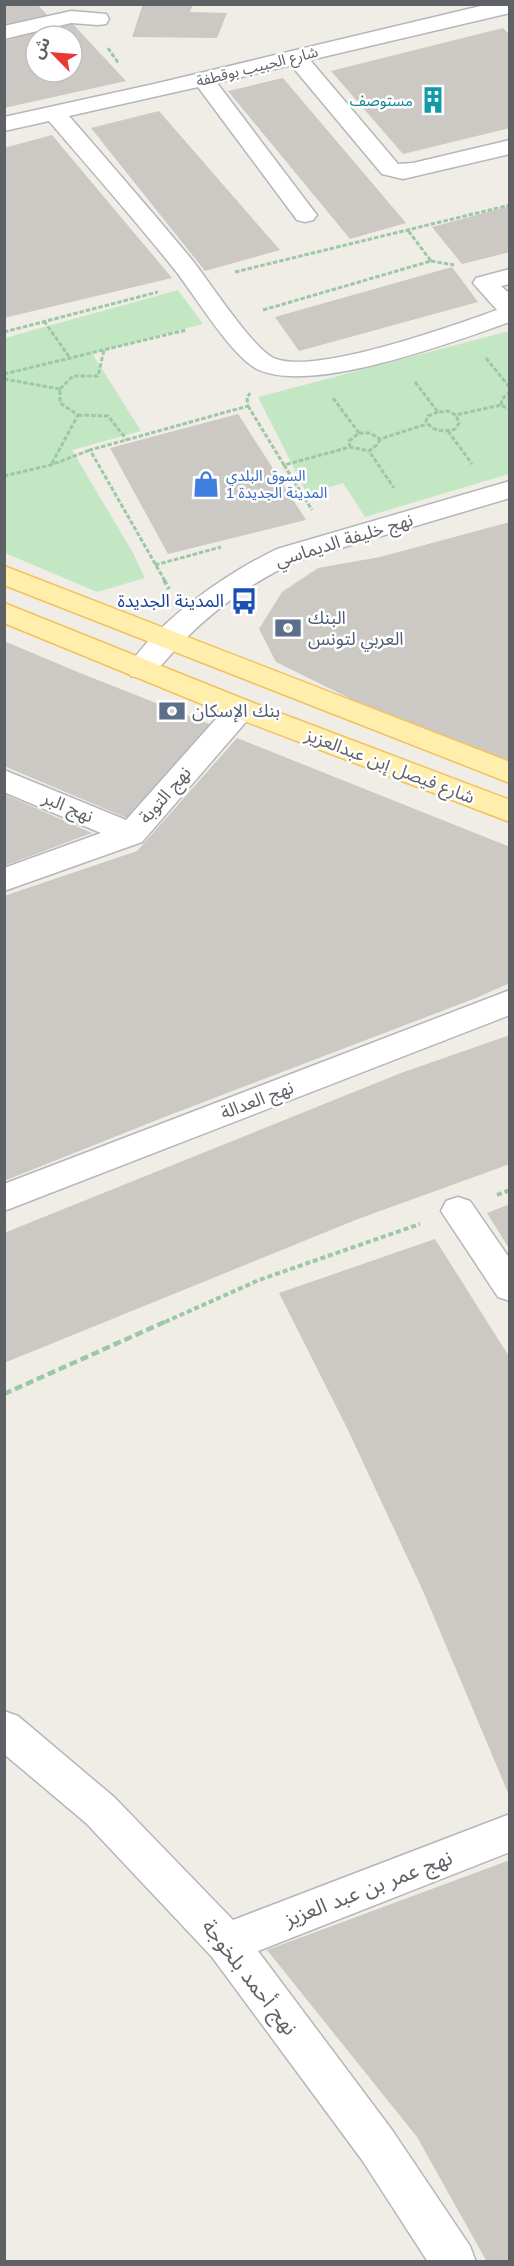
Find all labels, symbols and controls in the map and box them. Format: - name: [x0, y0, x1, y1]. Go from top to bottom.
- north arrow: [24, 24, 84, 84]
- text: ش: [29, 34, 54, 62]
- street label: شارع الحبيب بوقطفة: [194, 43, 321, 93]
- building icon: مستوصف: [418, 85, 448, 115]
- place label: مستوصف: [350, 92, 413, 110]
- place label: السوق البلدي المدينة الجديدة 1: [226, 467, 327, 501]
- shop icon: السوق البلدي المدينة الجديدة 1: [191, 469, 221, 499]
- street label: نهج خليفة الديماسي: [273, 510, 416, 573]
- bus stop icon: المدينة الجديدة: [229, 586, 259, 616]
- place label: المدينة الجديدة: [117, 591, 224, 611]
- place label: البنك العربي لتونس: [308, 608, 404, 652]
- bank icon: البنك العربي لتونس: [273, 613, 303, 643]
- bank icon: بنك الإسكان: [157, 696, 187, 726]
- place label: بنك الإسكان: [192, 701, 280, 723]
- street label: شارع فيصل إبن عبدالعزيز: [300, 724, 477, 811]
- street label: نهج التوبة: [135, 763, 197, 829]
- street label: نهج البر: [38, 787, 96, 829]
- street label: نهج العدالة: [218, 1077, 297, 1126]
- street label: نهج عمر بن عبد العزيز: [280, 1845, 457, 1935]
- street label: نهج أحمد بلخوجة: [195, 1914, 303, 2042]

